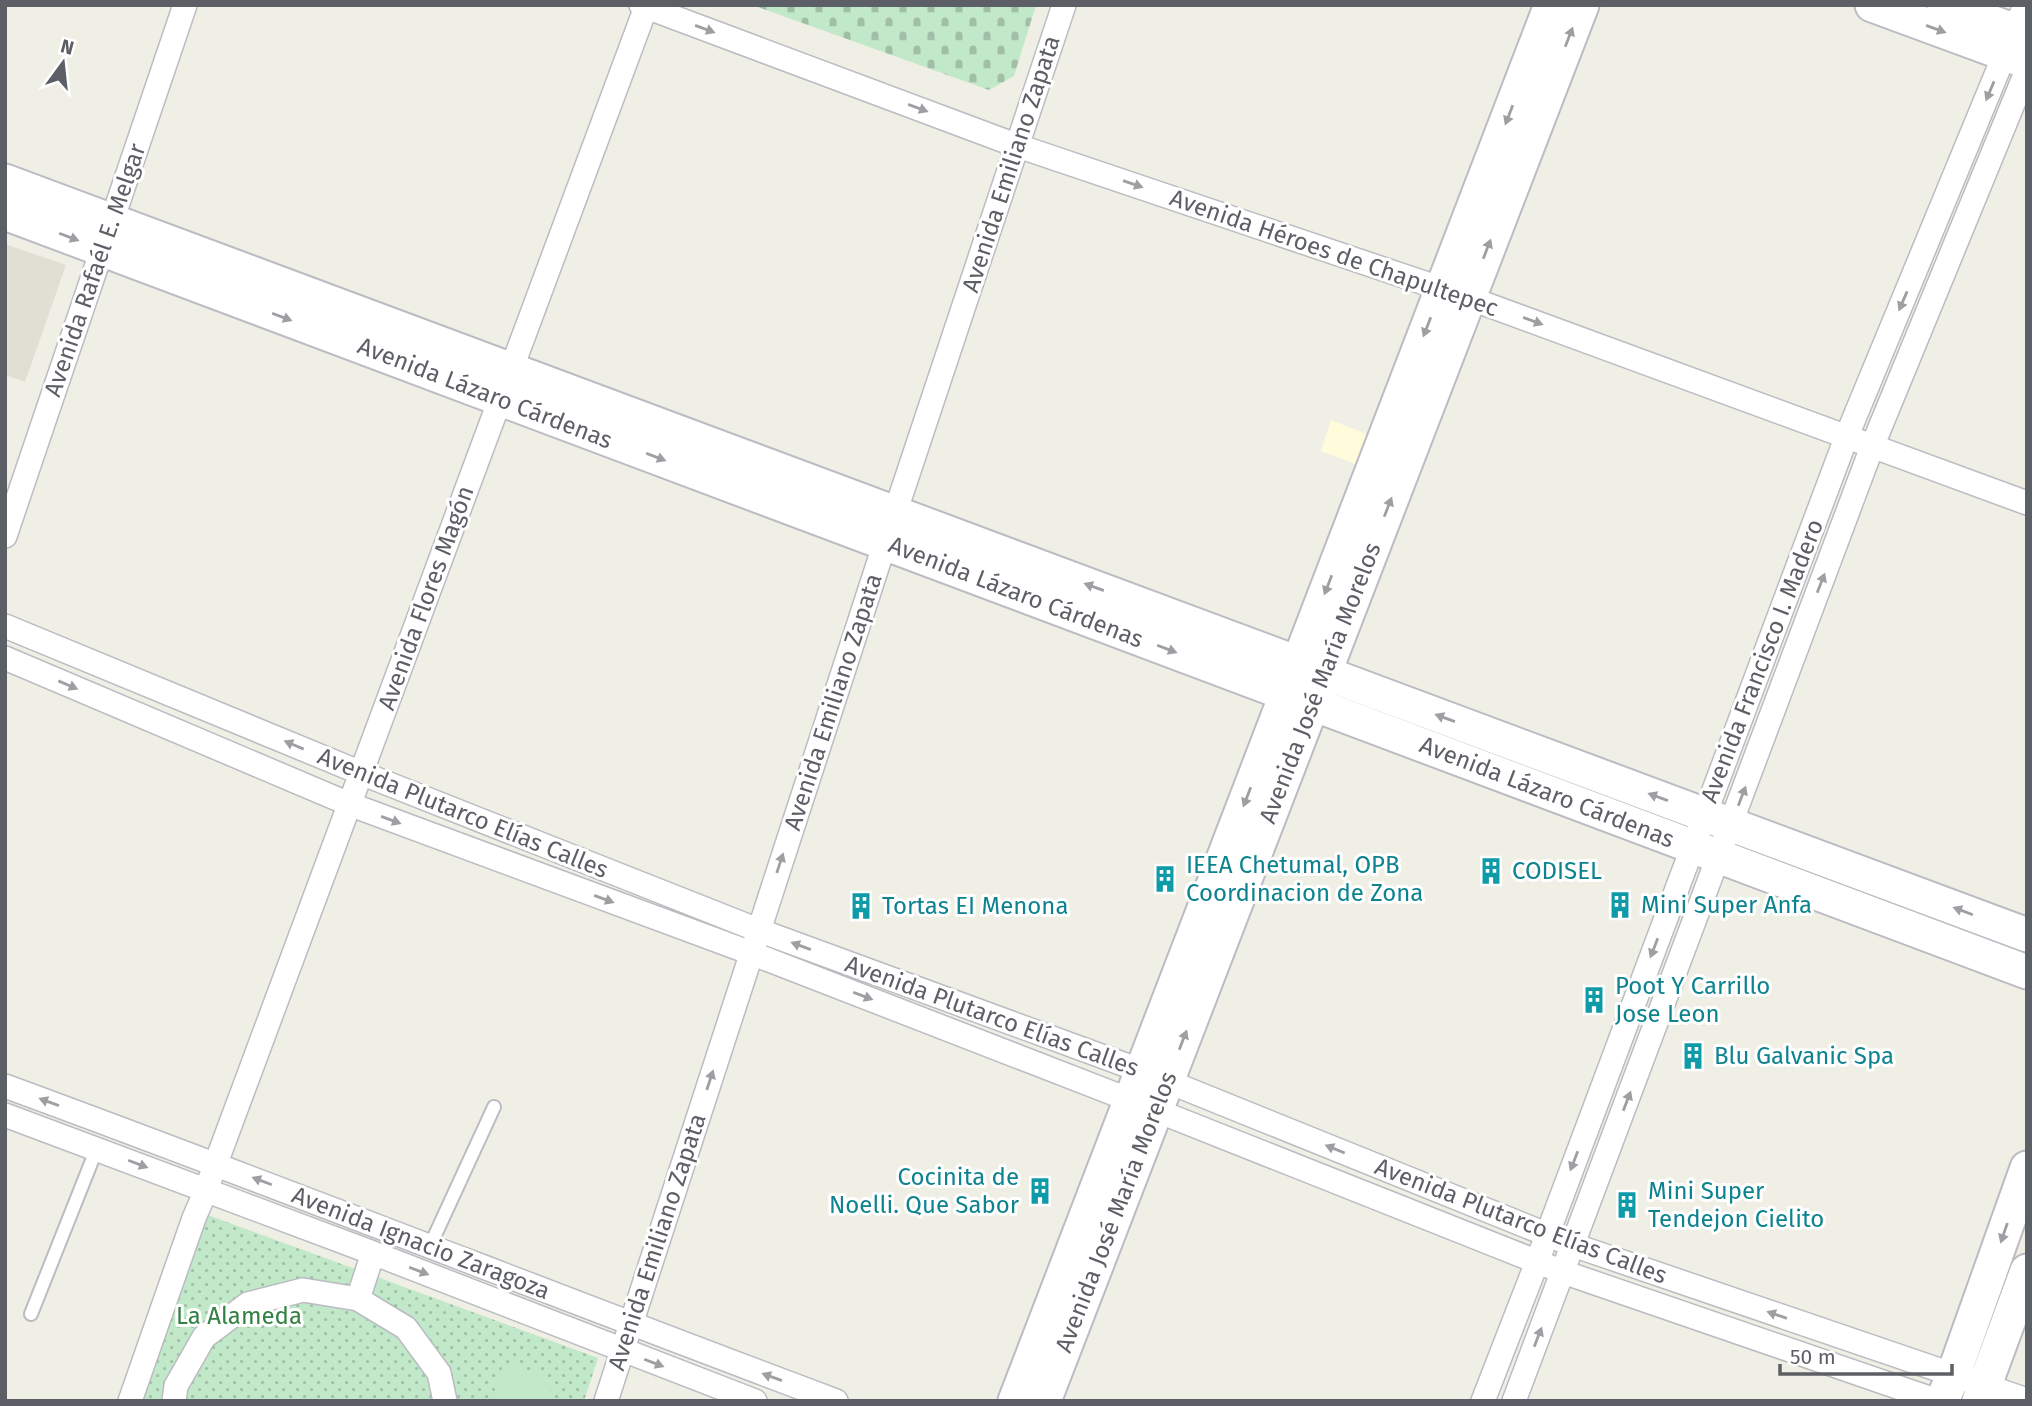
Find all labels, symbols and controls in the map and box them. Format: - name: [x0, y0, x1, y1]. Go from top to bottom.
- one-way arrow: [1926, 23, 1947, 34]
- one-way arrow: [694, 24, 715, 35]
- one-way arrow: [1564, 27, 1575, 48]
- north arrow: [28, 28, 98, 98]
- street label: Avenida Emiliano Zapata: [956, 32, 1066, 296]
- text: N: [58, 34, 76, 60]
- one-way arrow: [1984, 81, 1995, 102]
- one-way arrow: [908, 103, 929, 114]
- one-way arrow: [1504, 104, 1515, 125]
- street label: Avenida Rafaél E. Melgar: [39, 139, 152, 400]
- one-way arrow: [1122, 179, 1143, 190]
- street label: Avenida Héroes de Chapultepec: [1166, 184, 1502, 322]
- one-way arrow: [59, 232, 80, 243]
- one-way arrow: [1482, 239, 1493, 260]
- one-way arrow: [1897, 291, 1908, 312]
- one-way arrow: [272, 312, 293, 323]
- one-way arrow: [1523, 316, 1544, 327]
- one-way arrow: [1422, 317, 1433, 338]
- street label: Avenida Lázaro Cárdenas: [354, 331, 616, 455]
- one-way arrow: [645, 452, 666, 463]
- street label: Avenida Flores Magón: [372, 482, 480, 714]
- one-way arrow: [1382, 497, 1393, 518]
- street label: Avenida Francisco I. Madero: [1695, 515, 1829, 807]
- street label: Avenida Lázaro Cárdenas: [885, 530, 1147, 654]
- street label: Avenida José María Morelos: [1253, 539, 1387, 827]
- street label: Avenida Emiliano Zapata: [778, 570, 888, 834]
- one-way arrow: [1816, 573, 1827, 594]
- one-way arrow: [1323, 575, 1334, 596]
- one-way arrow: [1083, 581, 1104, 592]
- one-way arrow: [1157, 644, 1178, 655]
- one-way arrow: [58, 679, 78, 691]
- one-way arrow: [1434, 712, 1455, 723]
- street label: Avenida Lázaro Cárdenas: [1416, 730, 1678, 854]
- one-way arrow: [283, 740, 304, 751]
- street label: Avenida Plutarco Elías Calles: [314, 742, 612, 884]
- one-way arrow: [1736, 786, 1747, 807]
- one-way arrow: [1241, 787, 1252, 808]
- one-way arrow: [1647, 792, 1668, 803]
- one-way arrow: [380, 815, 401, 826]
- place label: IEEA Chetumal, OPB Coordinacion de Zona: [1186, 851, 1423, 907]
- one-way arrow: [776, 853, 786, 874]
- building icon: CODISEL: [1476, 856, 1506, 886]
- place label: CODISEL: [1512, 857, 1602, 885]
- building icon: IEEA Chetumal, OPB Coordinacion de Zona: [1150, 864, 1180, 894]
- building icon: Mini Super Anfa: [1605, 890, 1635, 920]
- building icon: Tortas EI Menona: [846, 891, 876, 921]
- place label: Mini Super Anfa: [1641, 891, 1812, 919]
- place label: Tortas EI Menona: [882, 892, 1068, 920]
- one-way arrow: [594, 894, 615, 905]
- one-way arrow: [1952, 906, 1973, 917]
- one-way arrow: [1649, 938, 1660, 959]
- one-way arrow: [791, 940, 812, 951]
- street label: Avenida Plutarco Elías Calles: [841, 950, 1143, 1082]
- place label: Poot Y Carrillo Jose Leon: [1615, 972, 1770, 1028]
- building icon: Poot Y Carrillo Jose Leon: [1579, 985, 1609, 1015]
- one-way arrow: [852, 991, 873, 1002]
- one-way arrow: [1177, 1029, 1188, 1050]
- building icon: Blu Galvanic Spa: [1678, 1041, 1708, 1071]
- place label: Blu Galvanic Spa: [1714, 1042, 1894, 1070]
- street label: Avenida José María Morelos: [1049, 1068, 1183, 1356]
- one-way arrow: [705, 1069, 716, 1090]
- one-way arrow: [1621, 1090, 1632, 1111]
- one-way arrow: [38, 1096, 59, 1107]
- street label: Avenida Emiliano Zapata: [602, 1110, 712, 1374]
- one-way arrow: [1324, 1143, 1345, 1154]
- one-way arrow: [1568, 1151, 1579, 1172]
- street label: Avenida Plutarco Elías Calles: [1371, 1152, 1671, 1290]
- one-way arrow: [128, 1159, 149, 1170]
- place label: Cocinita de Noelli. Que Sabor: [829, 1163, 1020, 1219]
- one-way arrow: [251, 1176, 272, 1187]
- building icon: Cocinita de Noelli. Que Sabor: [1025, 1176, 1055, 1206]
- place label: Mini Super Tendejon Cielito: [1648, 1177, 1824, 1233]
- street label: Avenida Ignacio Zaragoza: [288, 1181, 554, 1305]
- building icon: Mini Super Tendejon Cielito: [1612, 1190, 1642, 1220]
- one-way arrow: [1998, 1222, 2009, 1243]
- one-way arrow: [409, 1266, 430, 1277]
- park label: La Alameda: [176, 1302, 302, 1330]
- one-way arrow: [1766, 1309, 1787, 1320]
- one-way arrow: [1533, 1326, 1544, 1347]
- scale bar: [1780, 1332, 1952, 1376]
- text: 50 m: [1790, 1344, 1836, 1370]
- one-way arrow: [644, 1358, 665, 1369]
- one-way arrow: [761, 1371, 782, 1382]

